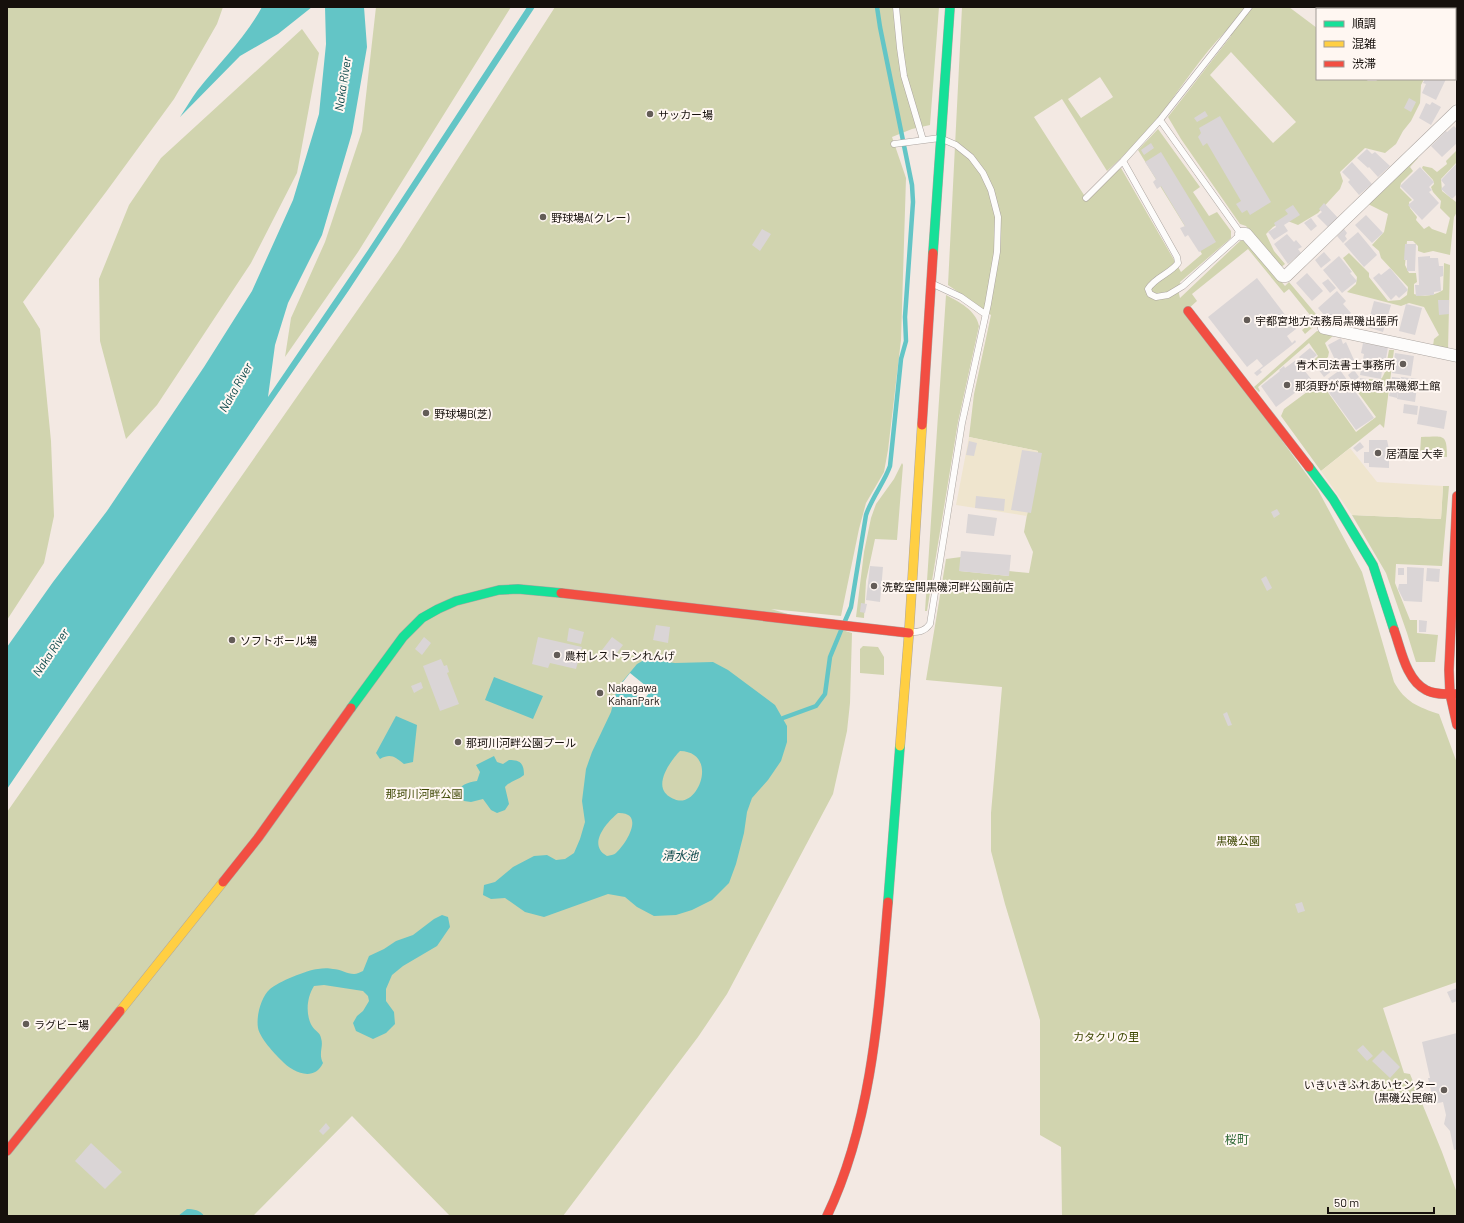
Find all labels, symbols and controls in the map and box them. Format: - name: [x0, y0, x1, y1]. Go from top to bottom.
- legend: [1316, 8, 1456, 80]
- text: 順調: [1352, 16, 1376, 30]
- text: 混雑: [1352, 36, 1376, 50]
- water label: Naka River: [331, 55, 353, 112]
- text: 渋滞: [1352, 56, 1376, 70]
- place label: サッカー場: [658, 108, 713, 121]
- marker: サッカー場: [645, 109, 655, 119]
- place label: 野球場A(クレー): [551, 211, 630, 224]
- marker: 野球場A(クレー): [538, 212, 548, 222]
- place label: 宇都宮地方法務局黒磯出張所: [1255, 314, 1399, 327]
- marker: 宇都宮地方法務局黒磯出張所: [1242, 315, 1252, 325]
- place label: 青木司法書士事務所: [1296, 358, 1396, 371]
- water label: Naka River: [215, 359, 255, 414]
- marker: 青木司法書士事務所: [1398, 359, 1408, 369]
- place label: 那須野が原博物館 黒磯郷土館: [1295, 379, 1440, 392]
- marker: 那須野が原博物館 黒磯郷土館: [1282, 380, 1292, 390]
- place label: 野球場B(芝): [434, 407, 491, 420]
- marker: 野球場B(芝): [421, 408, 431, 418]
- place label: 居酒屋 大幸: [1386, 447, 1443, 460]
- marker: 居酒屋 大幸: [1373, 448, 1383, 458]
- place label: 洗乾空間黒磯河畔公園前店: [882, 580, 1014, 593]
- marker: 洗乾空間黒磯河畔公園前店: [869, 581, 879, 591]
- water label: Naka River: [29, 625, 71, 678]
- place label: ソフトボール場: [240, 634, 317, 647]
- marker: ソフトボール場: [227, 635, 237, 645]
- place label: 農村レストランれんげ: [565, 649, 675, 662]
- marker: 農村レストランれんげ: [552, 650, 562, 660]
- place label: Nakagawa KahanPark: [608, 681, 660, 707]
- marker: Nakagawa KahanPark: [595, 688, 605, 698]
- place label: 那珂川河畔公園プール: [466, 736, 576, 749]
- marker: 那珂川河畔公園プール: [453, 737, 463, 747]
- park label: 那珂川河畔公園: [386, 787, 463, 800]
- park label: 黒磯公園: [1216, 834, 1260, 847]
- water label: 清水池: [662, 848, 699, 862]
- place label: ラグビー場: [34, 1018, 89, 1031]
- marker: ラグビー場: [21, 1019, 31, 1029]
- park label: カタクリの里: [1073, 1030, 1139, 1043]
- place label: いきいきふれあいセンター (黒磯公民館): [1304, 1078, 1436, 1104]
- marker: いきいきふれあいセンター (黒磯公民館): [1439, 1085, 1449, 1095]
- district label: 桜町: [1225, 1132, 1249, 1146]
- scale bar: [1328, 1189, 1434, 1215]
- text: 50 m: [1334, 1195, 1359, 1209]

